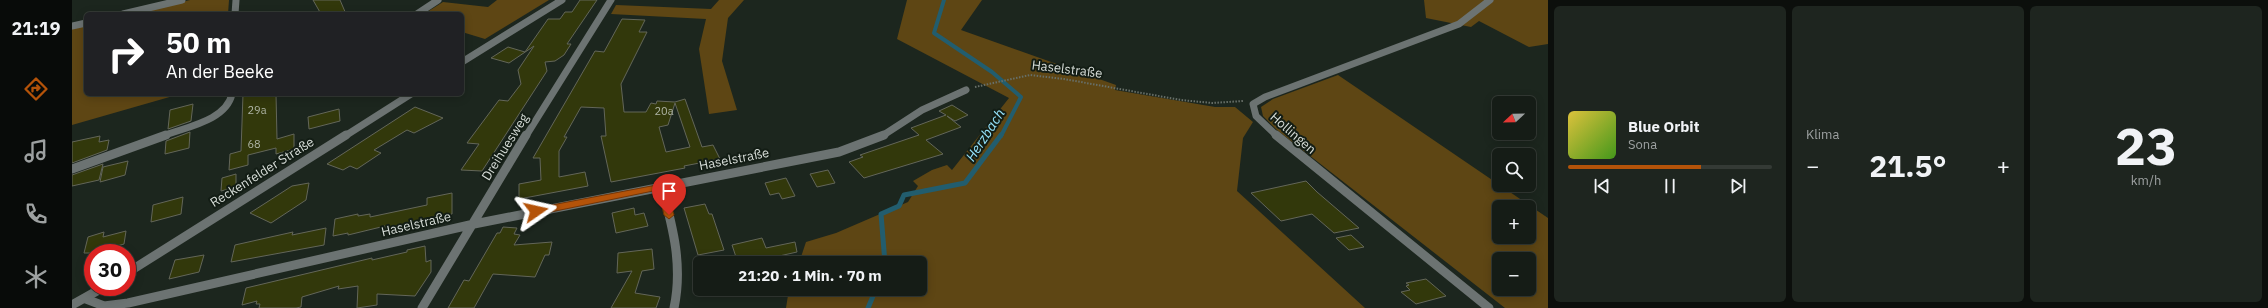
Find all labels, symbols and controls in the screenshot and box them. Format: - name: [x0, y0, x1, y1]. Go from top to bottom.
- text: 21:19: [11, 17, 61, 40]
- text: 50 m: [166, 24, 231, 61]
- icon: right: [100, 28, 152, 80]
- street label: Haselstraße: [1031, 56, 1103, 82]
- text: An der Beeke: [166, 60, 274, 83]
- icon: directions: [22, 75, 50, 103]
- north arrow: [1492, 96, 1536, 140]
- map controls: [1492, 96, 1536, 296]
- house number: 29a: [247, 103, 267, 117]
- house number: 20a: [654, 104, 674, 118]
- water label: Herzbach: [961, 105, 1009, 165]
- street label: Hollingen: [1267, 108, 1319, 158]
- street label: Dreihuesweg: [478, 110, 532, 184]
- text: 23: [2115, 112, 2177, 179]
- text: Blue Orbit: [1628, 117, 1699, 136]
- text: Klima: [1806, 126, 1839, 143]
- street label: Reckenfelder Straße: [207, 133, 317, 211]
- text: Sona: [1628, 136, 1657, 153]
- icon: music: [22, 137, 50, 165]
- house number: 68: [247, 137, 261, 151]
- street label: Haselstraße: [697, 144, 771, 174]
- text: 21.5°: [1869, 146, 1947, 185]
- button: search: [1492, 148, 1536, 192]
- text: −: [1806, 151, 1819, 180]
- text: +: [1997, 151, 2010, 180]
- text: km/h: [2131, 172, 2161, 189]
- pin: [652, 174, 686, 215]
- icon: previous: [1591, 175, 1613, 197]
- icon: pause: [1659, 175, 1681, 197]
- icon: next: [1727, 175, 1749, 197]
- icon: arrive: [658, 180, 680, 202]
- position arrow: [515, 190, 557, 232]
- icon: phone: [22, 200, 50, 228]
- button: +: [1492, 200, 1536, 244]
- street label: Haselstraße: [379, 208, 453, 240]
- speed limit sign: 30: [84, 244, 136, 296]
- button: −: [1492, 252, 1536, 296]
- icon: climate: [22, 263, 50, 291]
- text: 21:20 · 1 Min. · 70 m: [738, 266, 882, 285]

